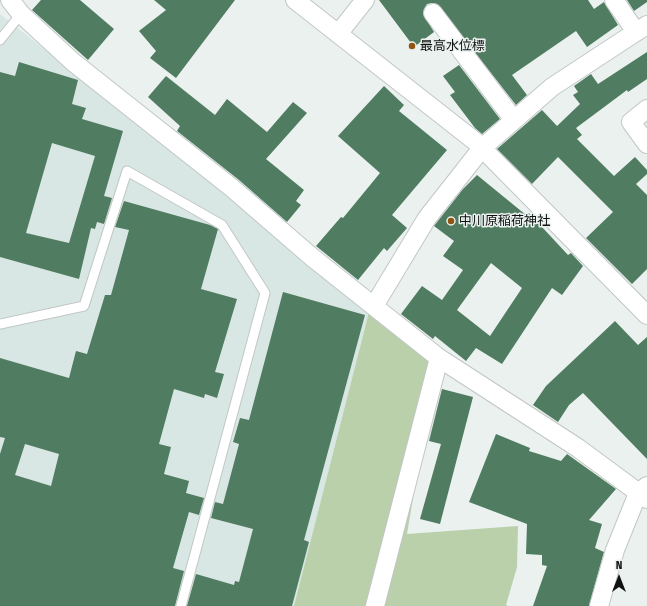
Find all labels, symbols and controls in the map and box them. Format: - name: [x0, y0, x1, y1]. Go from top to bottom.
- place label: 最高水位標: [420, 38, 485, 54]
- marker: 最高水位標: [407, 41, 417, 51]
- place label: 中川原稲荷神社: [459, 213, 550, 229]
- marker: 中川原稲荷神社: [446, 216, 456, 226]
- north arrow: [599, 558, 639, 598]
- text: N: [616, 559, 622, 572]

